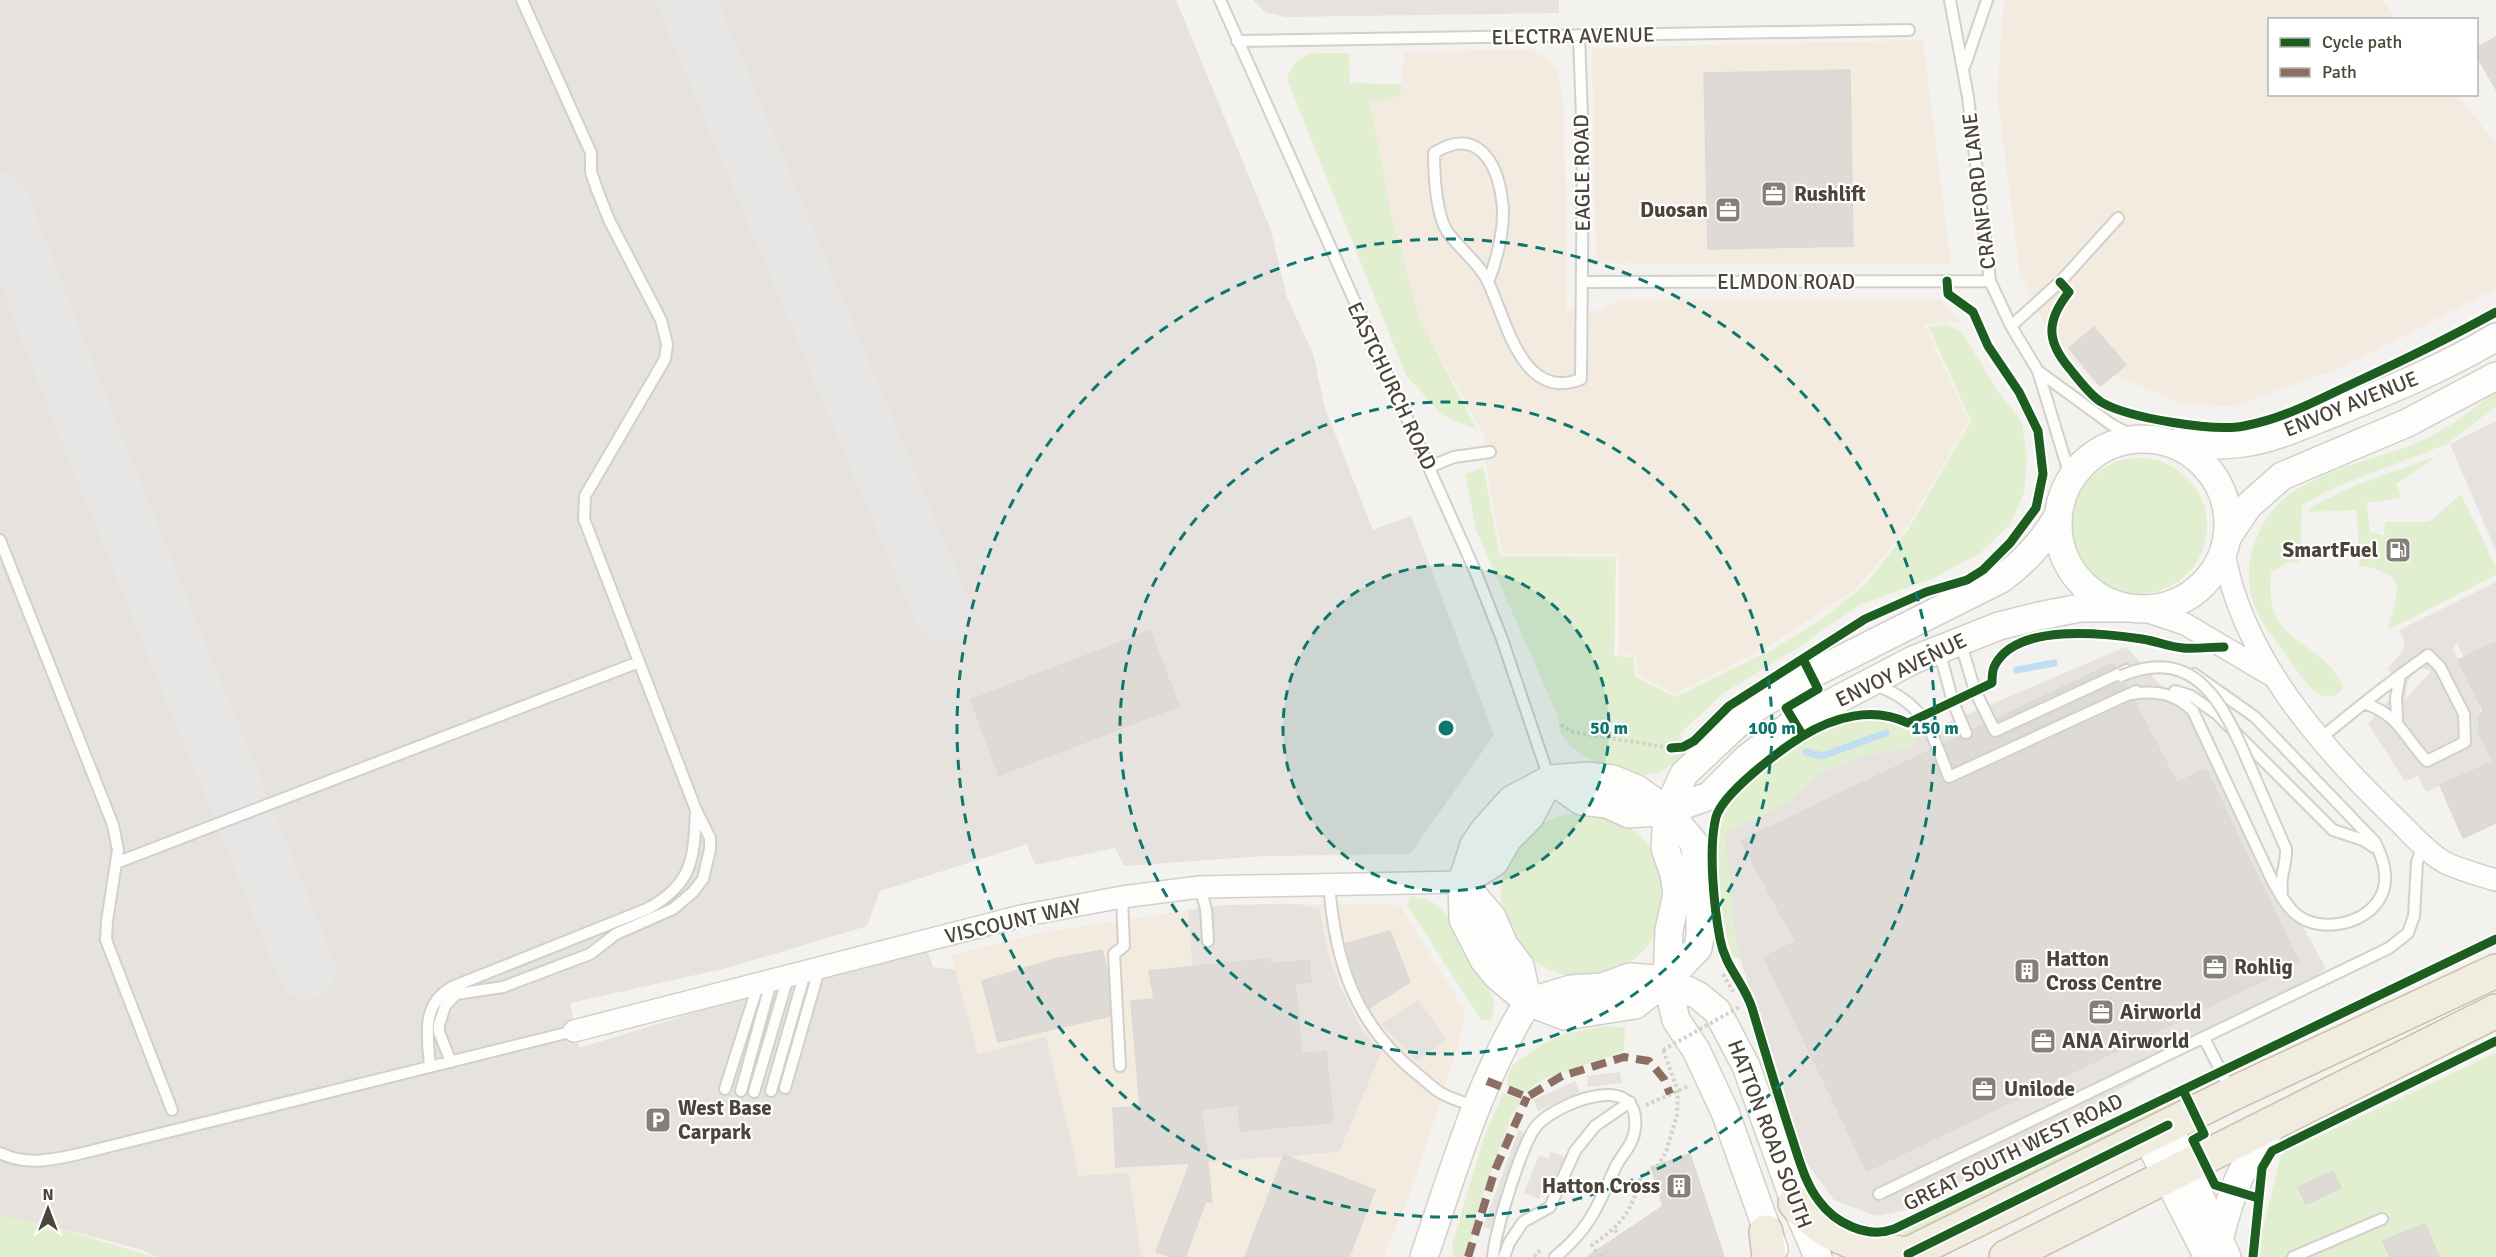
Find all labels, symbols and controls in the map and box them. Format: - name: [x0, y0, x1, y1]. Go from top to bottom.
- legend: [2268, 18, 2478, 96]
- street label: ELECTRA AVENUE: [1491, 22, 1655, 50]
- text: Cycle path: [2322, 31, 2402, 53]
- text: Path: [2322, 61, 2357, 83]
- street label: CRANFORD LANE: [1956, 111, 2002, 271]
- street label: EAGLE ROAD: [1568, 114, 1596, 232]
- office icon: Rushlift: [1759, 179, 1789, 209]
- place label: Rushlift: [1794, 181, 1866, 207]
- office icon: Duosan: [1713, 195, 1743, 225]
- place label: Duosan: [1640, 197, 1708, 223]
- street label: ELMDON ROAD: [1717, 269, 1855, 295]
- street label: EASTCHURCH ROAD: [1342, 298, 1442, 474]
- street label: ENVOY AVENUE: [2280, 365, 2422, 443]
- fuel station icon: SmartFuel: [2383, 535, 2413, 565]
- place label: SmartFuel: [2283, 537, 2378, 563]
- street label: ENVOY AVENUE: [1831, 627, 1971, 713]
- text: 50 m: [1590, 717, 1628, 739]
- text: 100 m: [1748, 717, 1796, 739]
- text: 150 m: [1911, 717, 1959, 739]
- centre of rings: [1436, 718, 1456, 738]
- street label: VISCOUNT WAY: [942, 893, 1084, 949]
- place label: Hatton Cross Centre: [2046, 946, 2162, 996]
- office icon: Rohlig: [2200, 952, 2230, 982]
- place label: Rohlig: [2234, 954, 2293, 980]
- building icon: Hatton Cross Centre: [2012, 956, 2042, 986]
- office icon: Airworld: [2086, 997, 2116, 1027]
- place label: Airworld: [2120, 999, 2201, 1025]
- office icon: ANA Airworld: [2028, 1026, 2058, 1056]
- place label: ANA Airworld: [2062, 1028, 2189, 1054]
- street label: HATTON ROAD SOUTH: [1722, 1036, 1818, 1232]
- office icon: Unilode: [1969, 1074, 1999, 1104]
- place label: Unilode: [2004, 1076, 2075, 1102]
- street label: GREAT SOUTH WEST ROAD: [1899, 1087, 2127, 1217]
- place label: West Base Carpark: [678, 1095, 772, 1145]
- parking icon: West Base Carpark: [643, 1105, 673, 1135]
- building icon: Hatton Cross: [1664, 1171, 1694, 1201]
- place label: Hatton Cross: [1542, 1173, 1660, 1199]
- north arrow: [18, 1179, 78, 1239]
- text: N: [42, 1185, 54, 1205]

